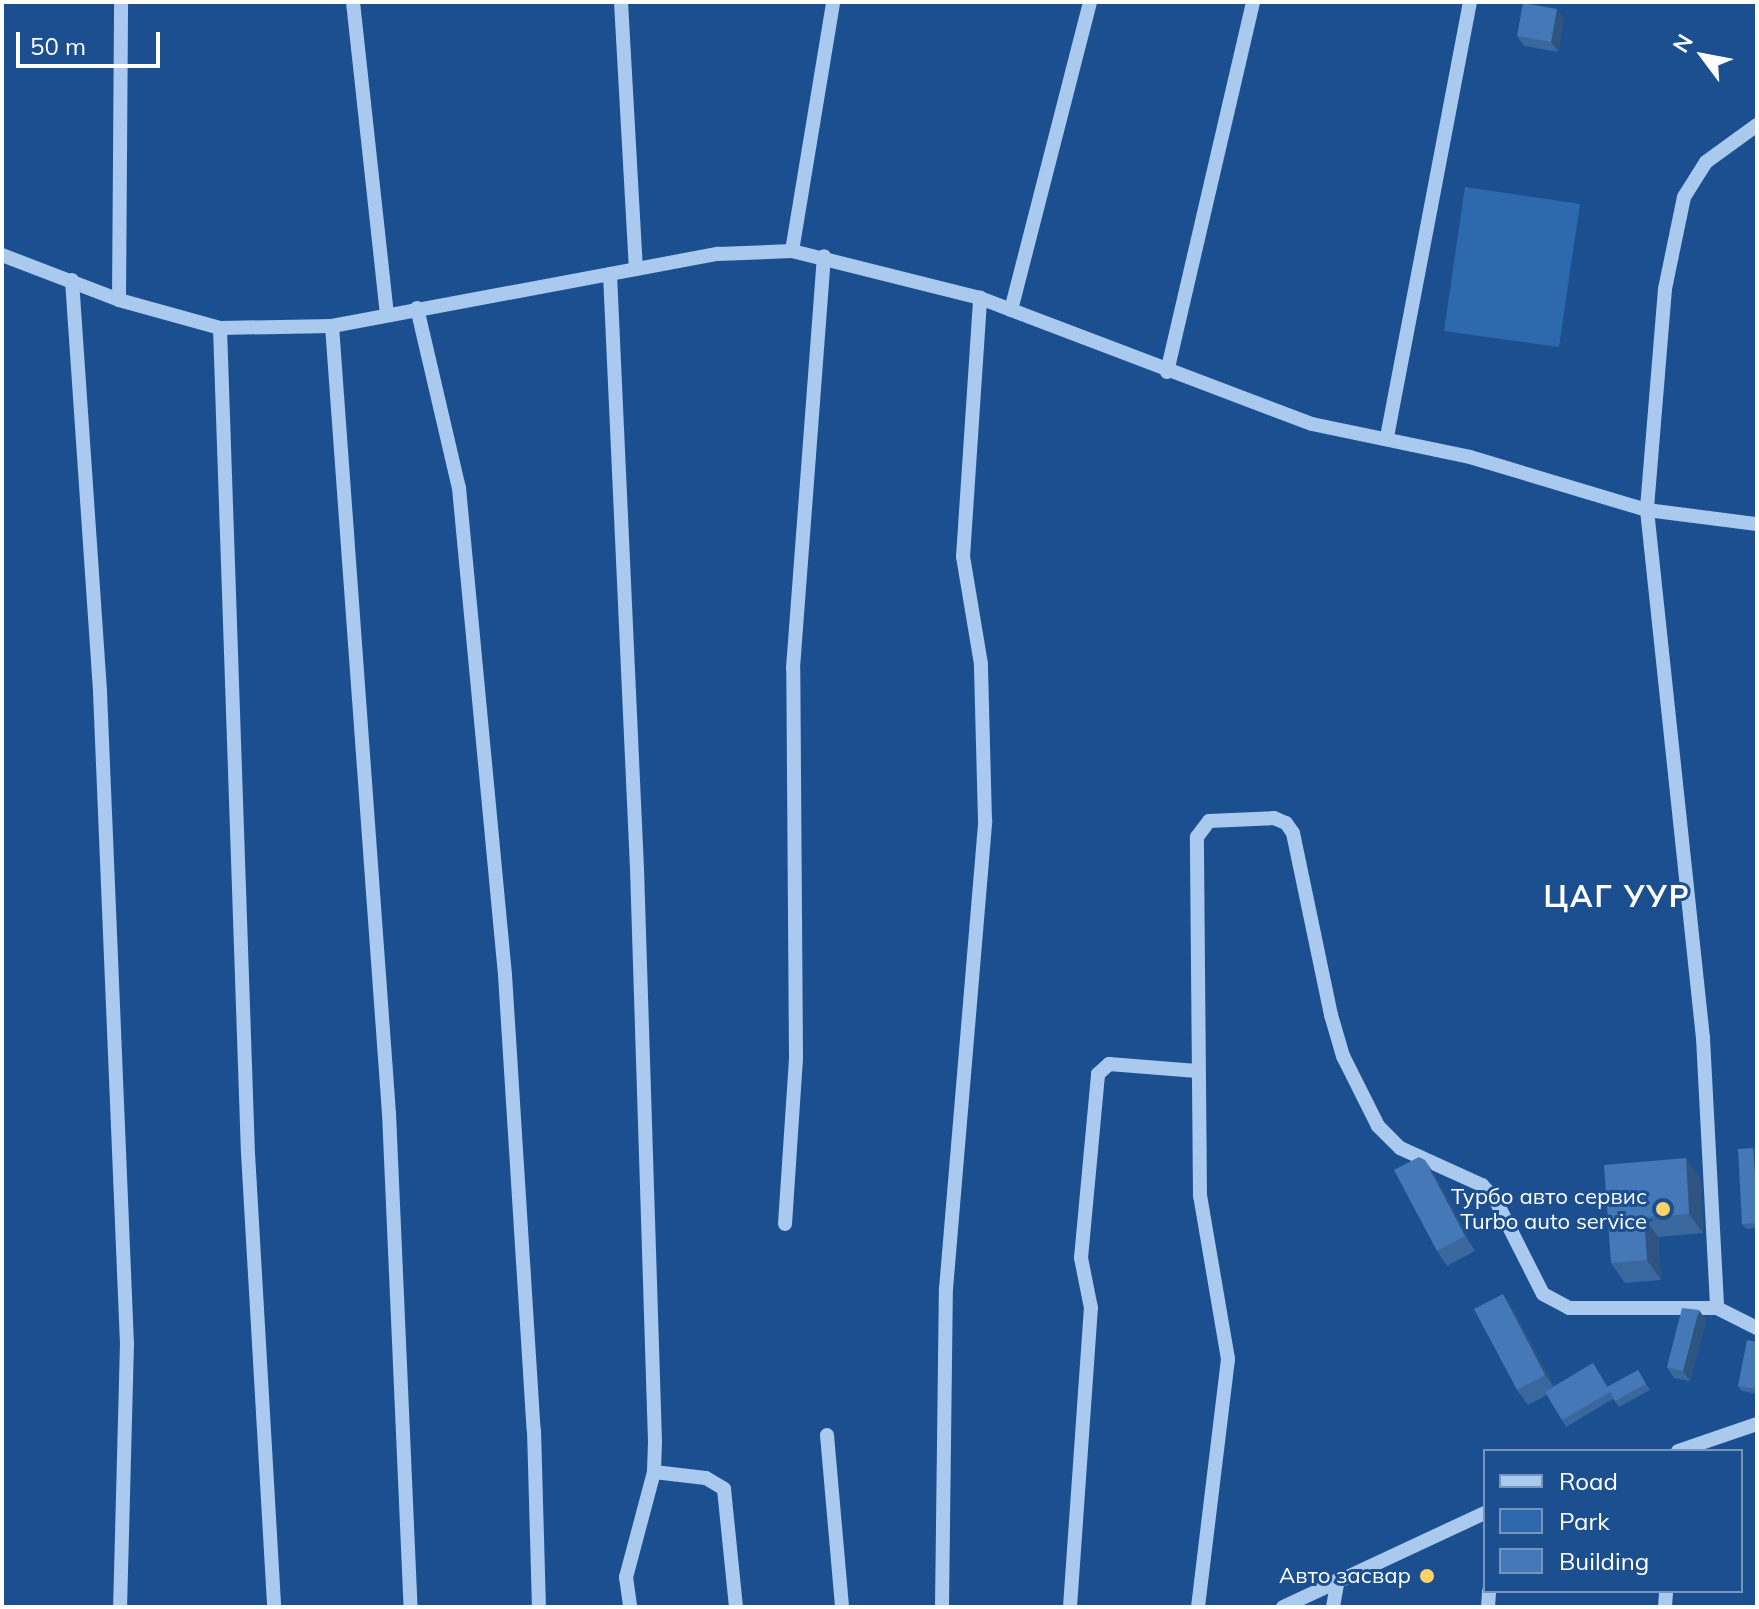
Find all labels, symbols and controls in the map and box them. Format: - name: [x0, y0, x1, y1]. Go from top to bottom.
- scale bar: [20, 16, 164, 66]
- north arrow: [1663, 16, 1743, 96]
- text: N: [1666, 29, 1699, 58]
- text: 50 m: [30, 31, 86, 61]
- district label: ЦАГ УУР: [1543, 878, 1691, 914]
- place label: Турбо авто сервис Turbo auto service: [1451, 1183, 1647, 1234]
- marker: Турбо авто сервис Turbo auto service: [1654, 1200, 1672, 1218]
- legend: [1483, 1449, 1743, 1593]
- text: Road: [1559, 1466, 1618, 1496]
- text: Park: [1559, 1506, 1610, 1536]
- text: Building: [1559, 1546, 1649, 1576]
- place label: Авто засвар: [1279, 1563, 1411, 1589]
- marker: Авто засвар: [1418, 1567, 1436, 1585]

